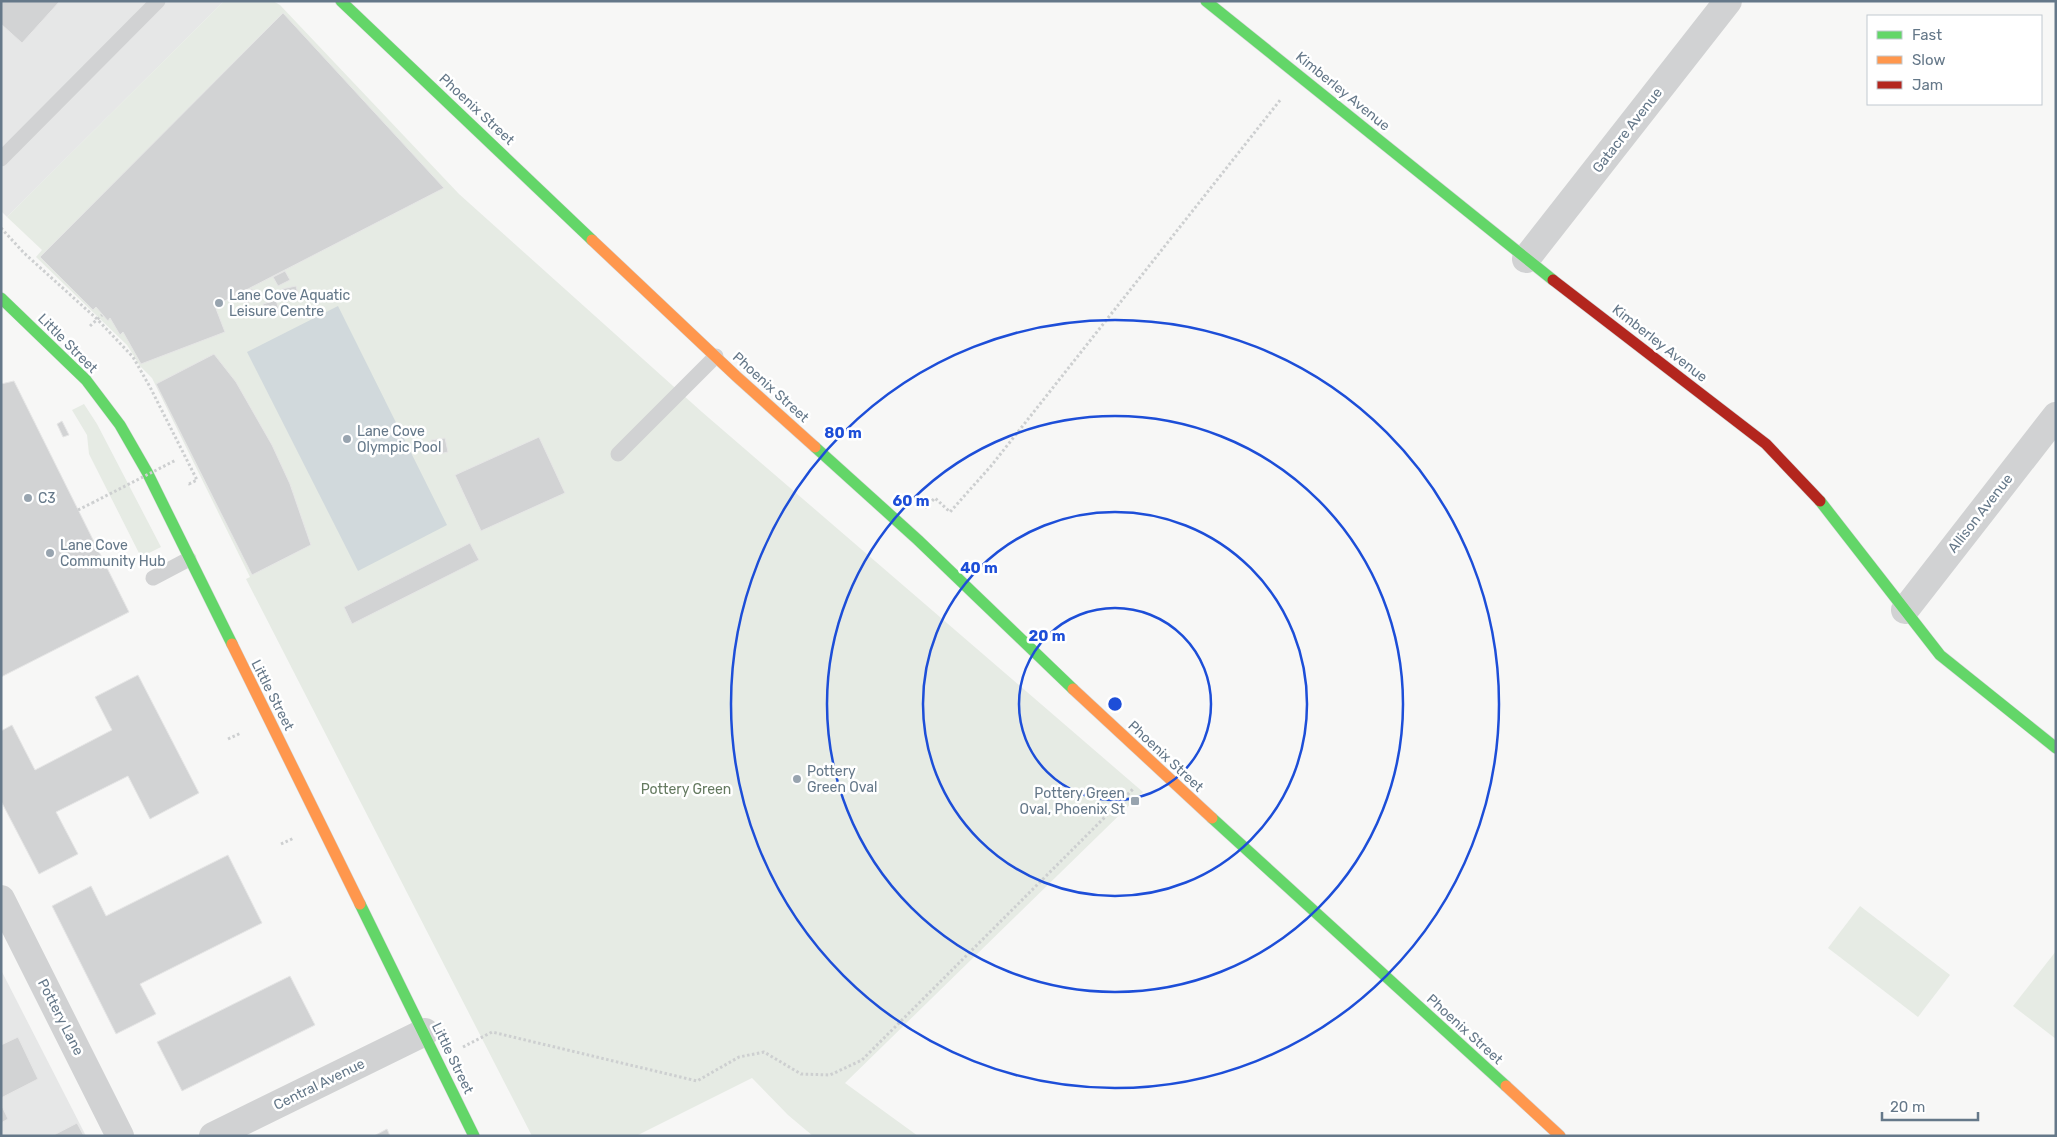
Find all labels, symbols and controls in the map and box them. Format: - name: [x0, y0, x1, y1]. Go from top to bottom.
- legend: [1867, 15, 2042, 105]
- text: Fast: [1912, 26, 1942, 44]
- street label: Kimberley Avenue: [1292, 48, 1393, 135]
- text: Slow: [1912, 51, 1945, 69]
- street label: Phoenix Street: [435, 70, 518, 149]
- text: Jam: [1912, 76, 1943, 94]
- street label: Gatacre Avenue: [1589, 84, 1666, 176]
- place label: Lane Cove Aquatic Leisure Centre: [229, 287, 350, 320]
- marker: Lane Cove Aquatic Leisure Centre: [213, 297, 225, 309]
- street label: Kimberley Avenue: [1609, 301, 1711, 386]
- street label: Little Street: [34, 310, 101, 377]
- street label: Phoenix Street: [729, 349, 813, 426]
- place label: Lane Cove Olympic Pool: [357, 423, 441, 456]
- text: 80 m: [824, 424, 862, 442]
- marker: Lane Cove Olympic Pool: [341, 433, 353, 445]
- street label: Allison Avenue: [1944, 470, 2017, 556]
- place label: C3: [38, 490, 56, 507]
- marker: C3: [22, 492, 34, 504]
- text: 60 m: [893, 492, 929, 510]
- place label: Lane Cove Community Hub: [60, 537, 166, 570]
- marker: Lane Cove Community Hub: [44, 547, 56, 559]
- text: 40 m: [960, 559, 998, 577]
- text: 20 m: [1029, 627, 1065, 645]
- street label: Little Street: [247, 657, 298, 734]
- centre of rings: [1106, 695, 1124, 713]
- street label: Phoenix Street: [1124, 717, 1207, 796]
- place label: Pottery Green Oval: [807, 763, 877, 796]
- marker: Pottery Green Oval: [791, 773, 803, 785]
- park label: Pottery Green: [641, 781, 731, 798]
- place label: Pottery Green Oval, Phoenix St: [1020, 785, 1126, 818]
- marker: Pottery Green Oval, Phoenix St: [1129, 795, 1141, 807]
- street label: Pottery Lane: [34, 976, 87, 1059]
- street label: Phoenix Street: [1423, 991, 1507, 1068]
- street label: Little Street: [428, 1020, 477, 1097]
- street label: Central Avenue: [271, 1055, 368, 1114]
- scale bar: [1882, 1090, 1978, 1122]
- text: 20 m: [1890, 1098, 1925, 1116]

